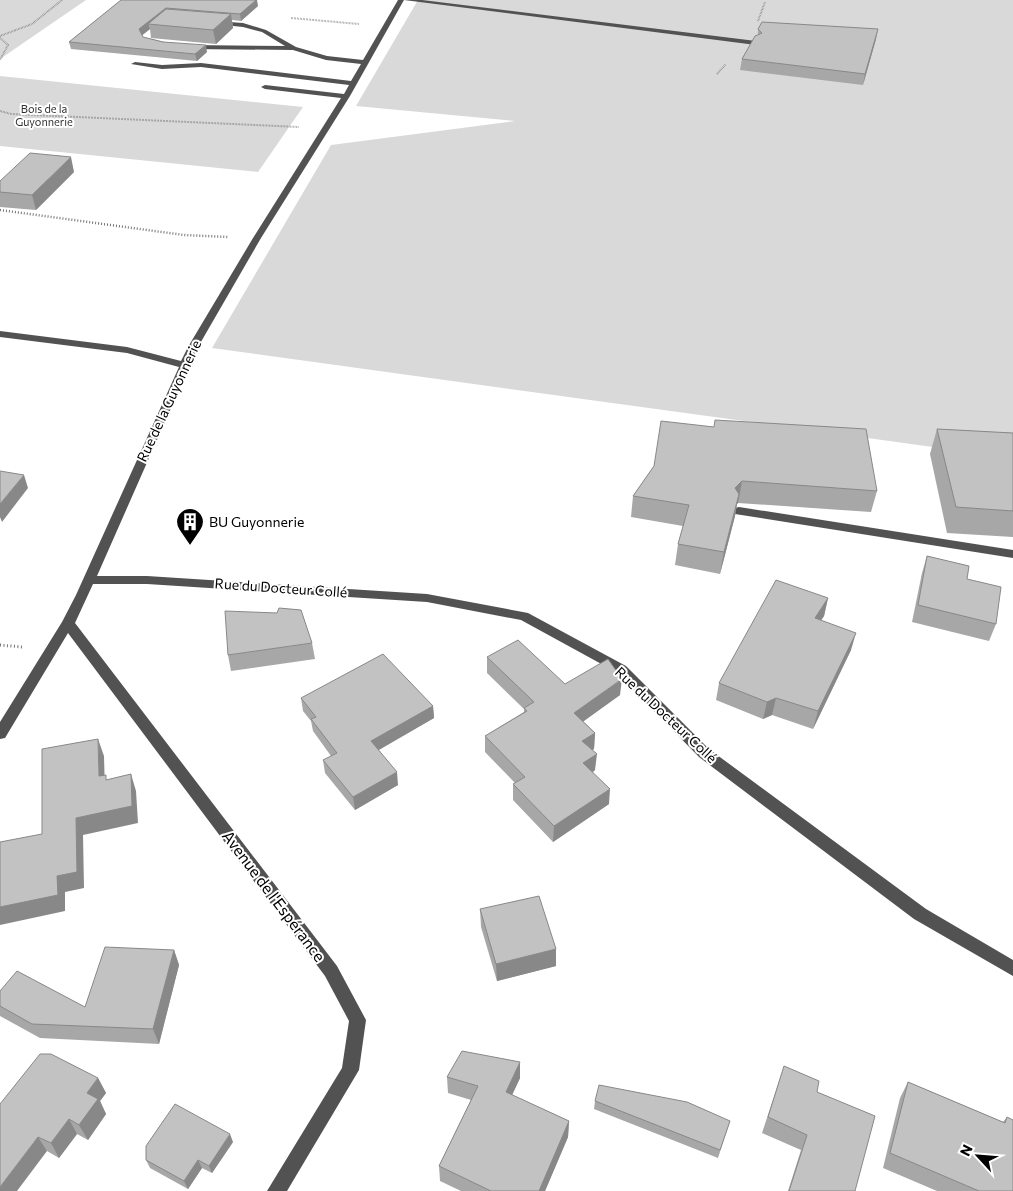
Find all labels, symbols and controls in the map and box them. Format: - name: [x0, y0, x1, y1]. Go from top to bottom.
- park label: Bois de la Guyonnerie: [15, 102, 73, 128]
- street label: Rue de la Guyonnerie: [133, 337, 204, 464]
- building icon: BU Guyonnerie: [175, 507, 205, 546]
- place label: BU Guyonnerie: [209, 513, 304, 530]
- street label: Rue du Docteur Collé: [214, 574, 348, 601]
- street label: Rue du Docteur Collé: [612, 663, 721, 766]
- street label: Avenue de l'Espérance: [219, 826, 330, 965]
- north arrow: [953, 1131, 1003, 1181]
- text: N: [956, 1142, 976, 1159]

